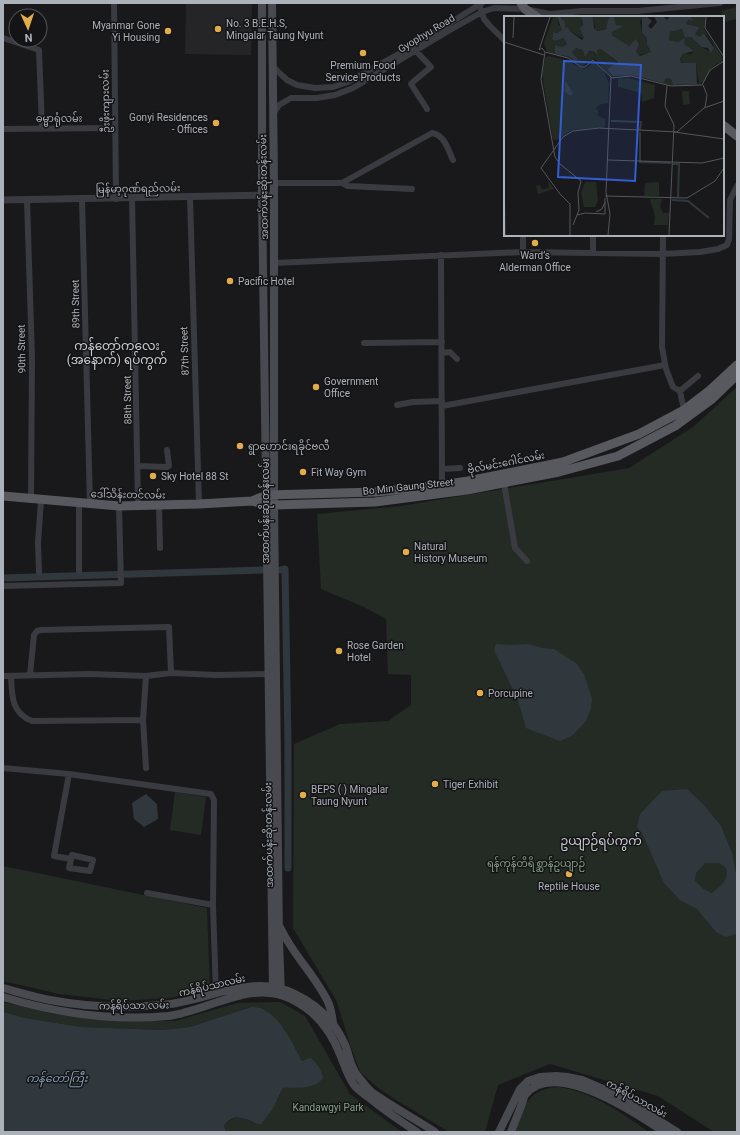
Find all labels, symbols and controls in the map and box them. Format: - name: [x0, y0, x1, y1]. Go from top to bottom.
- north arrow: [8, 8, 48, 48]
- street label: Gyophyu Road: [396, 12, 457, 55]
- inset map: [504, 16, 724, 236]
- place label: No. 3 B.E.H.S, Mingalar Taung Nyunt: [226, 18, 323, 41]
- place label: Myanmar Gone Yi Housing: [92, 20, 160, 43]
- marker: No. 3 B.E.H.S, Mingalar Taung Nyunt: [213, 24, 223, 34]
- marker: Myanmar Gone Yi Housing: [163, 26, 173, 36]
- text: N: [24, 31, 33, 44]
- marker: Premium Food Service Products: [358, 48, 368, 58]
- place label: Premium Food Service Products: [325, 60, 401, 83]
- street label: ဦးဖိုးကျားလမ်း: [97, 69, 115, 133]
- street label: ဓမ္မာရုံလမ်း: [36, 111, 82, 127]
- place label: Gonyi Residences - Offices: [129, 112, 208, 135]
- marker: Gonyi Residences - Offices: [211, 118, 221, 128]
- street label: အထက်ပန်းဆိုးတန်းလမ်း: [255, 134, 273, 240]
- street label: မြန်မာ့ဂုဏ်ရည်လမ်း: [96, 180, 181, 198]
- marker: Ward’s Alderman Office: [530, 238, 540, 248]
- place label: Ward’s Alderman Office: [499, 250, 571, 273]
- marker: Pacific Hotel: [225, 276, 235, 286]
- place label: Pacific Hotel: [238, 276, 294, 287]
- street label: 89th Street: [70, 279, 81, 329]
- street label: 90th Street: [16, 324, 27, 374]
- street label: 87th Street: [178, 326, 191, 376]
- district label: ကန်တော်ကလေး (အနောက်) ရပ်ကွက်: [67, 337, 167, 370]
- street label: 88th Street: [122, 375, 133, 425]
- place label: Government Office: [324, 376, 378, 399]
- marker: Government Office: [311, 382, 321, 392]
- place label: ရွာဟောင်းရခိုင်ဗလီ: [248, 439, 330, 455]
- marker: ရွာဟောင်းရခိုင်ဗလီ: [235, 441, 245, 451]
- street label: ဗိုလ်မင်းဂေါင်လမ်း: [466, 448, 546, 478]
- street label: အထက်ပန်းဆိုးတန်းလမ်း: [258, 458, 274, 564]
- marker: Fit Way Gym: [298, 467, 308, 477]
- place label: Fit Way Gym: [311, 467, 367, 478]
- marker: Sky Hotel 88 St: [148, 471, 158, 481]
- place label: Sky Hotel 88 St: [161, 471, 228, 482]
- street label: Bo Min Gaung Street: [362, 476, 454, 497]
- street label: ဒေါ်သိန်းတင်လမ်း: [90, 486, 166, 504]
- place label: Natural History Museum: [414, 541, 488, 564]
- marker: Natural History Museum: [401, 547, 411, 557]
- place label: Rose Garden Hotel: [347, 640, 404, 663]
- marker: Rose Garden Hotel: [334, 646, 344, 656]
- marker: Porcupine: [475, 688, 485, 698]
- place label: Porcupine: [488, 688, 533, 699]
- marker: Tiger Exhibit: [430, 779, 440, 789]
- place label: Tiger Exhibit: [443, 779, 498, 790]
- street label: အထက်ပန်းဆိုးတန်းလမ်း: [260, 782, 278, 888]
- place label: BEPS ( ) Mingalar Taung Nyunt: [311, 784, 389, 807]
- marker: BEPS ( ) Mingalar Taung Nyunt: [298, 790, 308, 800]
- district label: ဥယျာဉ်ရပ်ကွက်: [560, 832, 642, 851]
- park label: ရန်ကုန်တိရိစ္ဆာန်ဥယျာဉ်: [487, 856, 585, 872]
- marker: Reptile House: [564, 869, 574, 879]
- place label: Reptile House: [538, 881, 600, 892]
- street label: ကန်ရိပ်သာလမ်း: [177, 971, 247, 1001]
- street label: ကန်ရိပ်သာ လမ်း: [99, 997, 169, 1015]
- water label: ကန်တော်ကြီး: [26, 1070, 89, 1088]
- street label: ကန်ရိပ်သာလမ်း: [603, 1075, 670, 1122]
- park label: Kandawgyi Park: [292, 1102, 365, 1113]

